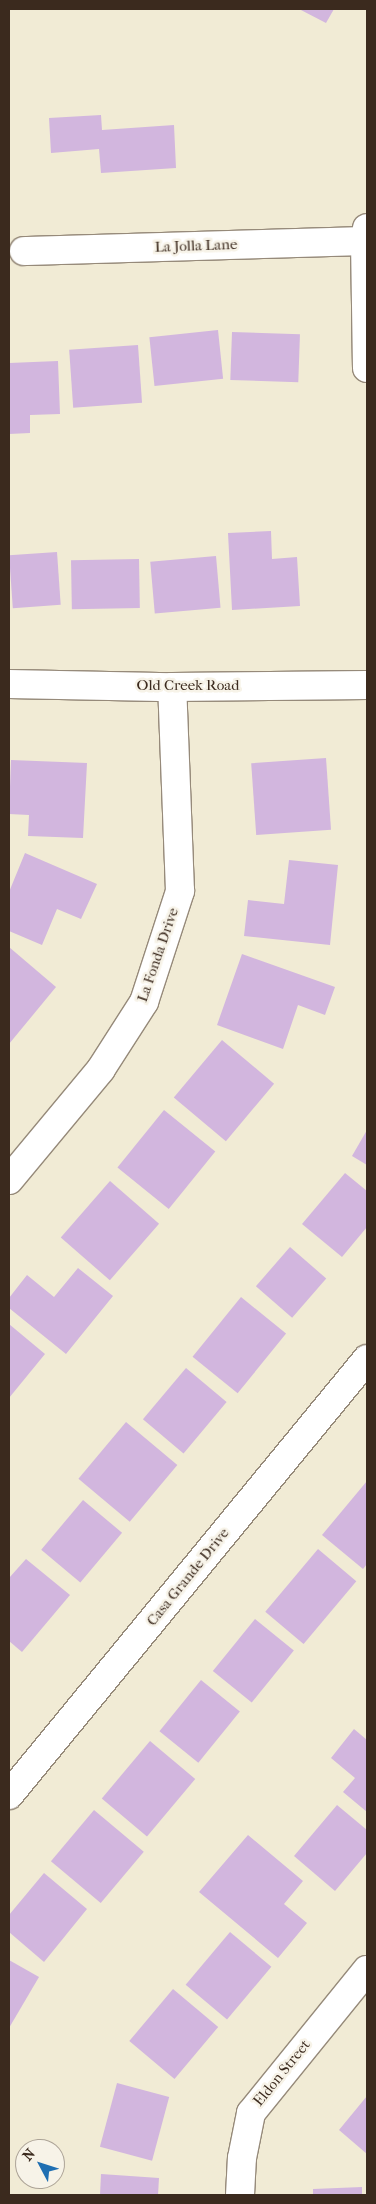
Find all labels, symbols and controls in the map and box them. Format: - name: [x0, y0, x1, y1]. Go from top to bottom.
- street label: La Jolla Lane: [154, 236, 238, 256]
- street label: Old Creek Road: [137, 677, 239, 695]
- street label: La Fonda Drive: [133, 906, 183, 1004]
- street label: Casa Grande Drive: [143, 1524, 233, 1630]
- street label: Eldon Street: [250, 2036, 314, 2110]
- north arrow: [15, 2139, 65, 2189]
- text: N: [19, 2145, 39, 2164]

